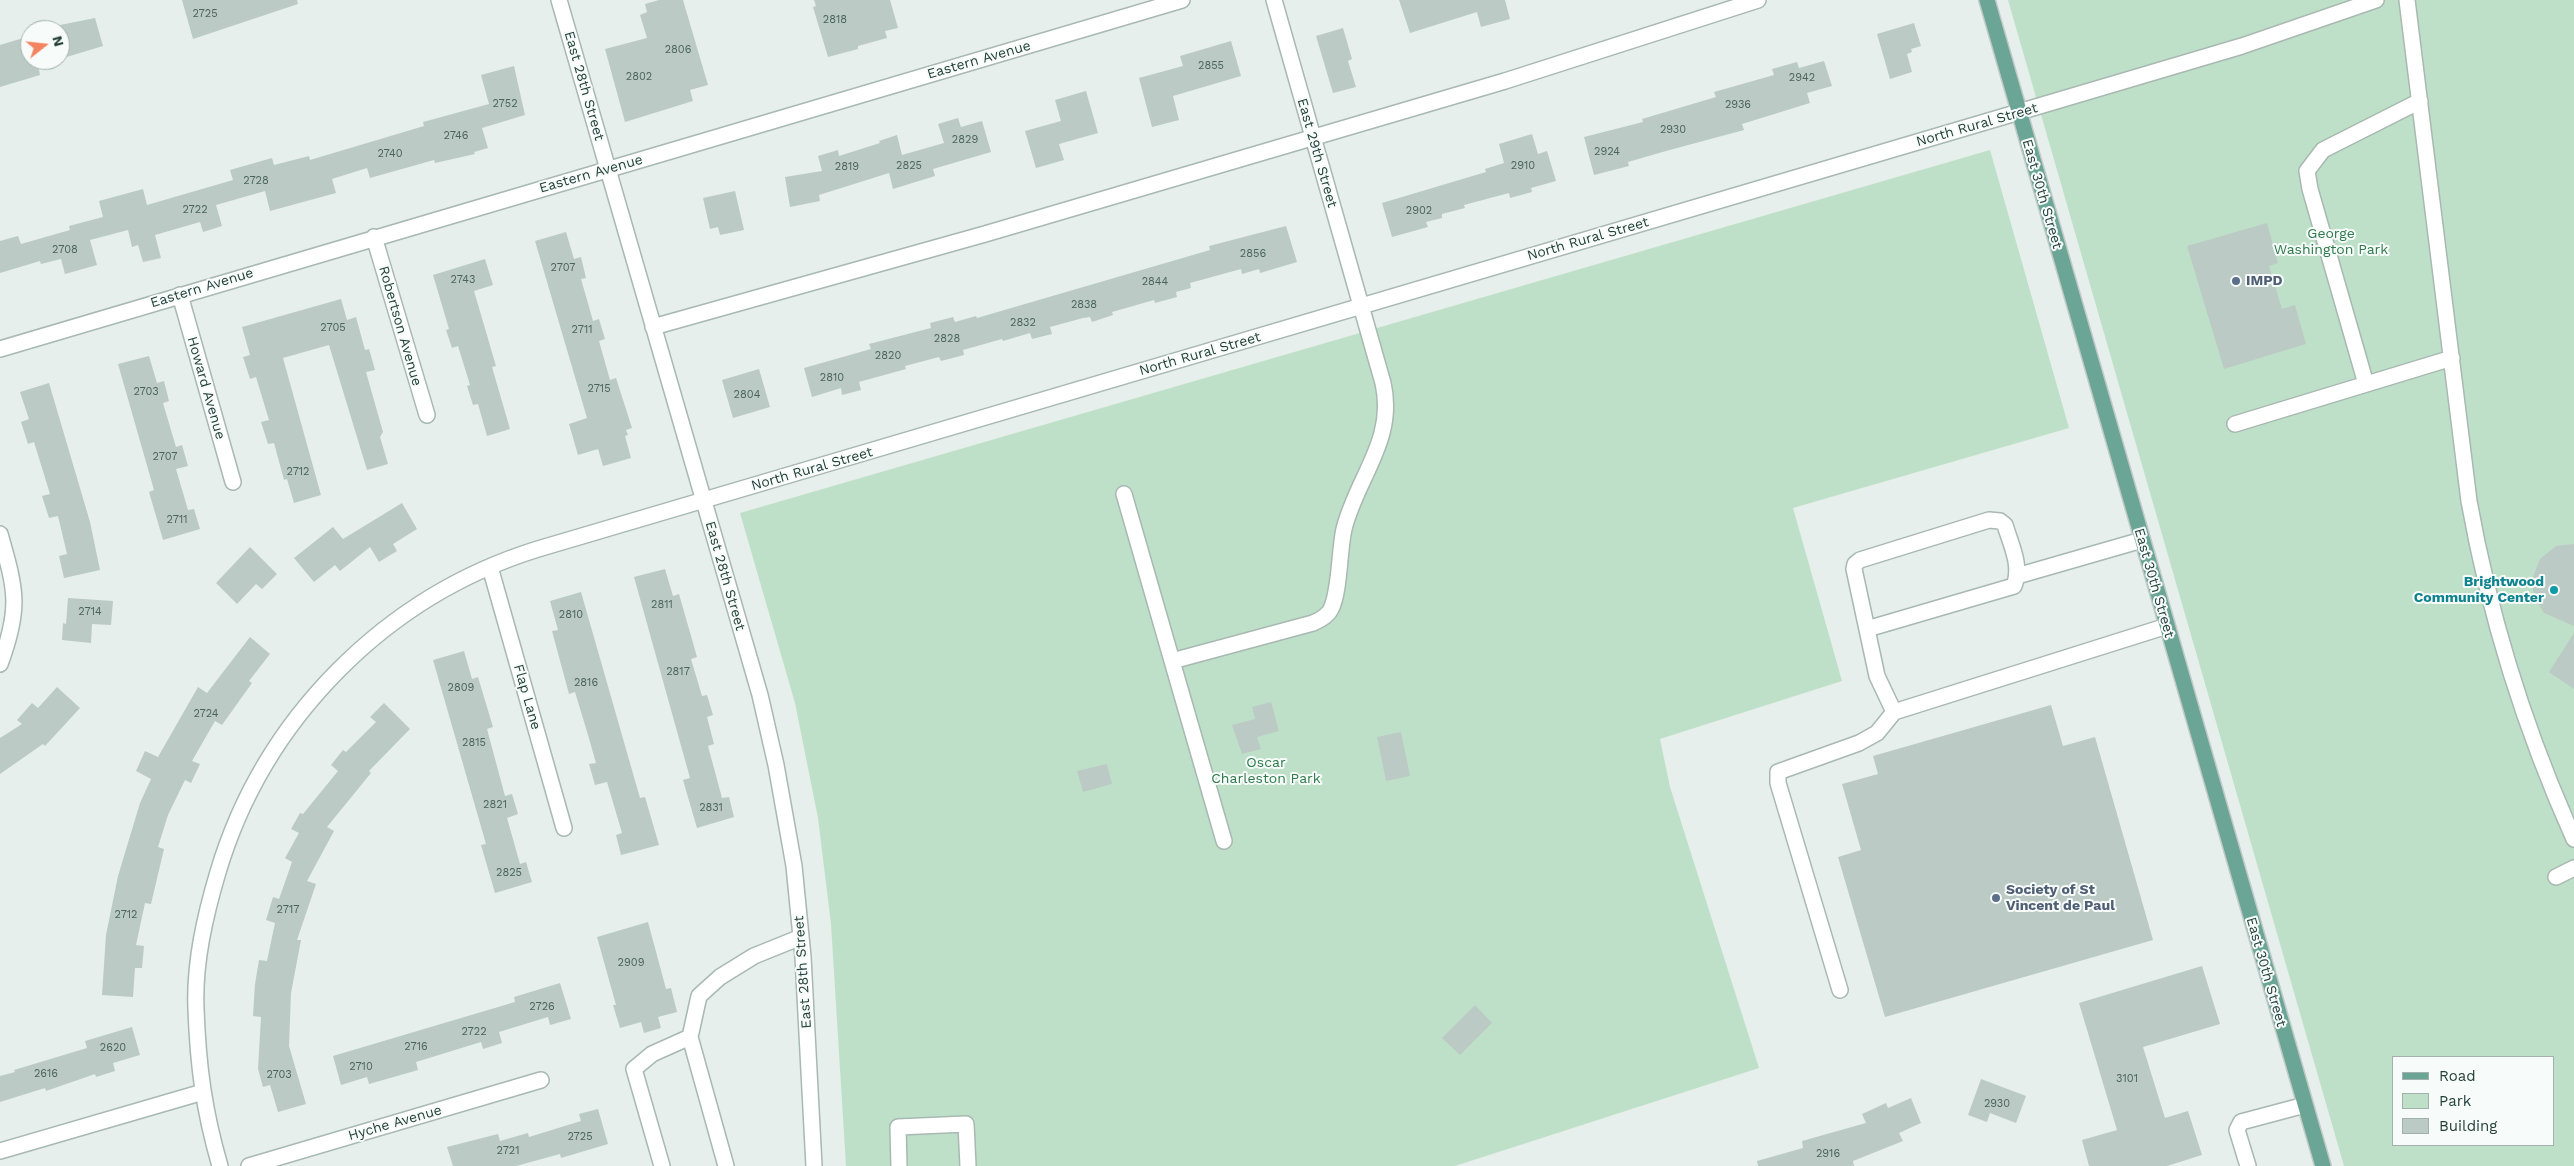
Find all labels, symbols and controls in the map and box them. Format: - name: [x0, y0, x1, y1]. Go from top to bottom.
- house number: 2725: [192, 7, 218, 21]
- house number: 2818: [823, 13, 847, 27]
- north arrow: [20, 20, 70, 70]
- street label: East 28th Street: [560, 29, 608, 143]
- text: N: [49, 34, 68, 48]
- street label: Eastern Avenue: [925, 37, 1033, 83]
- house number: 2806: [665, 43, 691, 57]
- house number: 2855: [1198, 59, 1224, 73]
- house number: 2802: [626, 70, 652, 84]
- house number: 2942: [1789, 71, 1815, 85]
- street label: East 29th Street: [1293, 96, 1341, 210]
- house number: 2752: [492, 97, 518, 111]
- house number: 2936: [1725, 98, 1751, 112]
- street label: North Rural Street: [1914, 100, 2040, 150]
- house number: 2930: [1660, 123, 1686, 137]
- house number: 2746: [443, 129, 469, 143]
- house number: 2829: [952, 133, 978, 147]
- street label: East 30th Street: [2018, 137, 2066, 251]
- house number: 2924: [1594, 145, 1620, 159]
- house number: 2740: [377, 147, 403, 161]
- street label: Eastern Avenue: [537, 151, 645, 197]
- house number: 2825: [896, 159, 922, 173]
- house number: 2910: [1511, 159, 1535, 173]
- house number: 2819: [835, 160, 859, 174]
- house number: 2728: [243, 174, 269, 188]
- house number: 2722: [182, 203, 208, 217]
- house number: 2902: [1406, 204, 1432, 218]
- street label: North Rural Street: [1525, 214, 1651, 264]
- park label: George Washington Park: [2274, 226, 2388, 258]
- house number: 2708: [52, 243, 78, 257]
- house number: 2856: [1240, 247, 1266, 261]
- house number: 2707: [551, 261, 575, 275]
- street label: Eastern Avenue: [148, 264, 256, 312]
- street label: Robertson Avenue: [375, 264, 425, 388]
- house number: 2743: [451, 273, 475, 287]
- place label: IMPD: [2246, 273, 2283, 289]
- house number: 2844: [1142, 275, 1168, 289]
- marker: IMPD: [2230, 275, 2242, 287]
- house number: 2838: [1071, 298, 1097, 312]
- house number: 2832: [1010, 316, 1036, 330]
- house number: 2705: [320, 321, 346, 335]
- house number: 2711: [572, 323, 592, 337]
- street label: North Rural Street: [1137, 329, 1263, 379]
- house number: 2828: [934, 332, 960, 346]
- street label: Howard Avenue: [183, 335, 229, 441]
- house number: 2820: [875, 349, 901, 363]
- house number: 2810: [820, 371, 844, 385]
- house number: 2715: [587, 382, 611, 396]
- house number: 2703: [133, 385, 159, 399]
- house number: 2804: [734, 388, 760, 402]
- street label: North Rural Street: [749, 444, 875, 494]
- house number: 2707: [153, 450, 177, 464]
- house number: 2712: [286, 465, 310, 479]
- house number: 2711: [167, 513, 187, 527]
- street label: East 28th Street: [701, 519, 749, 633]
- street label: East 30th Street: [2130, 526, 2178, 640]
- place label: Brightwood Community Center: [2414, 574, 2544, 606]
- marker: Brightwood Community Center: [2548, 584, 2560, 596]
- house number: 2811: [651, 598, 673, 612]
- house number: 2714: [78, 605, 102, 619]
- house number: 2810: [559, 608, 583, 622]
- street label: Flap Lane: [510, 662, 544, 732]
- house number: 2817: [666, 665, 690, 679]
- house number: 2816: [574, 676, 598, 690]
- house number: 2809: [448, 681, 474, 695]
- house number: 2724: [193, 707, 219, 721]
- house number: 2815: [462, 736, 486, 750]
- park label: Oscar Charleston Park: [1211, 755, 1321, 788]
- house number: 2821: [483, 798, 507, 812]
- house number: 2831: [699, 801, 723, 815]
- house number: 2825: [496, 866, 522, 880]
- place label: Society of St Vincent de Paul: [2006, 882, 2115, 914]
- marker: Society of St Vincent de Paul: [1990, 892, 2002, 904]
- house number: 2717: [277, 903, 299, 917]
- house number: 2712: [114, 908, 138, 922]
- street label: East 28th Street: [791, 915, 815, 1029]
- street label: East 30th Street: [2242, 915, 2290, 1029]
- house number: 2909: [618, 956, 644, 970]
- house number: 2726: [529, 1000, 555, 1014]
- house number: 2722: [461, 1025, 487, 1039]
- house number: 2716: [404, 1040, 428, 1054]
- house number: 2620: [100, 1041, 126, 1055]
- legend: [2392, 1056, 2554, 1146]
- house number: 2710: [349, 1060, 373, 1074]
- house number: 2616: [34, 1067, 58, 1081]
- text: Road: [2439, 1067, 2476, 1085]
- house number: 2703: [266, 1068, 292, 1082]
- house number: 3101: [2116, 1072, 2138, 1086]
- text: Park: [2439, 1092, 2471, 1110]
- house number: 2930: [1984, 1097, 2010, 1111]
- street label: Hyche Avenue: [346, 1102, 444, 1144]
- text: Building: [2439, 1117, 2497, 1135]
- house number: 2725: [567, 1130, 593, 1144]
- house number: 2721: [496, 1144, 520, 1158]
- house number: 2916: [1816, 1147, 1840, 1161]

